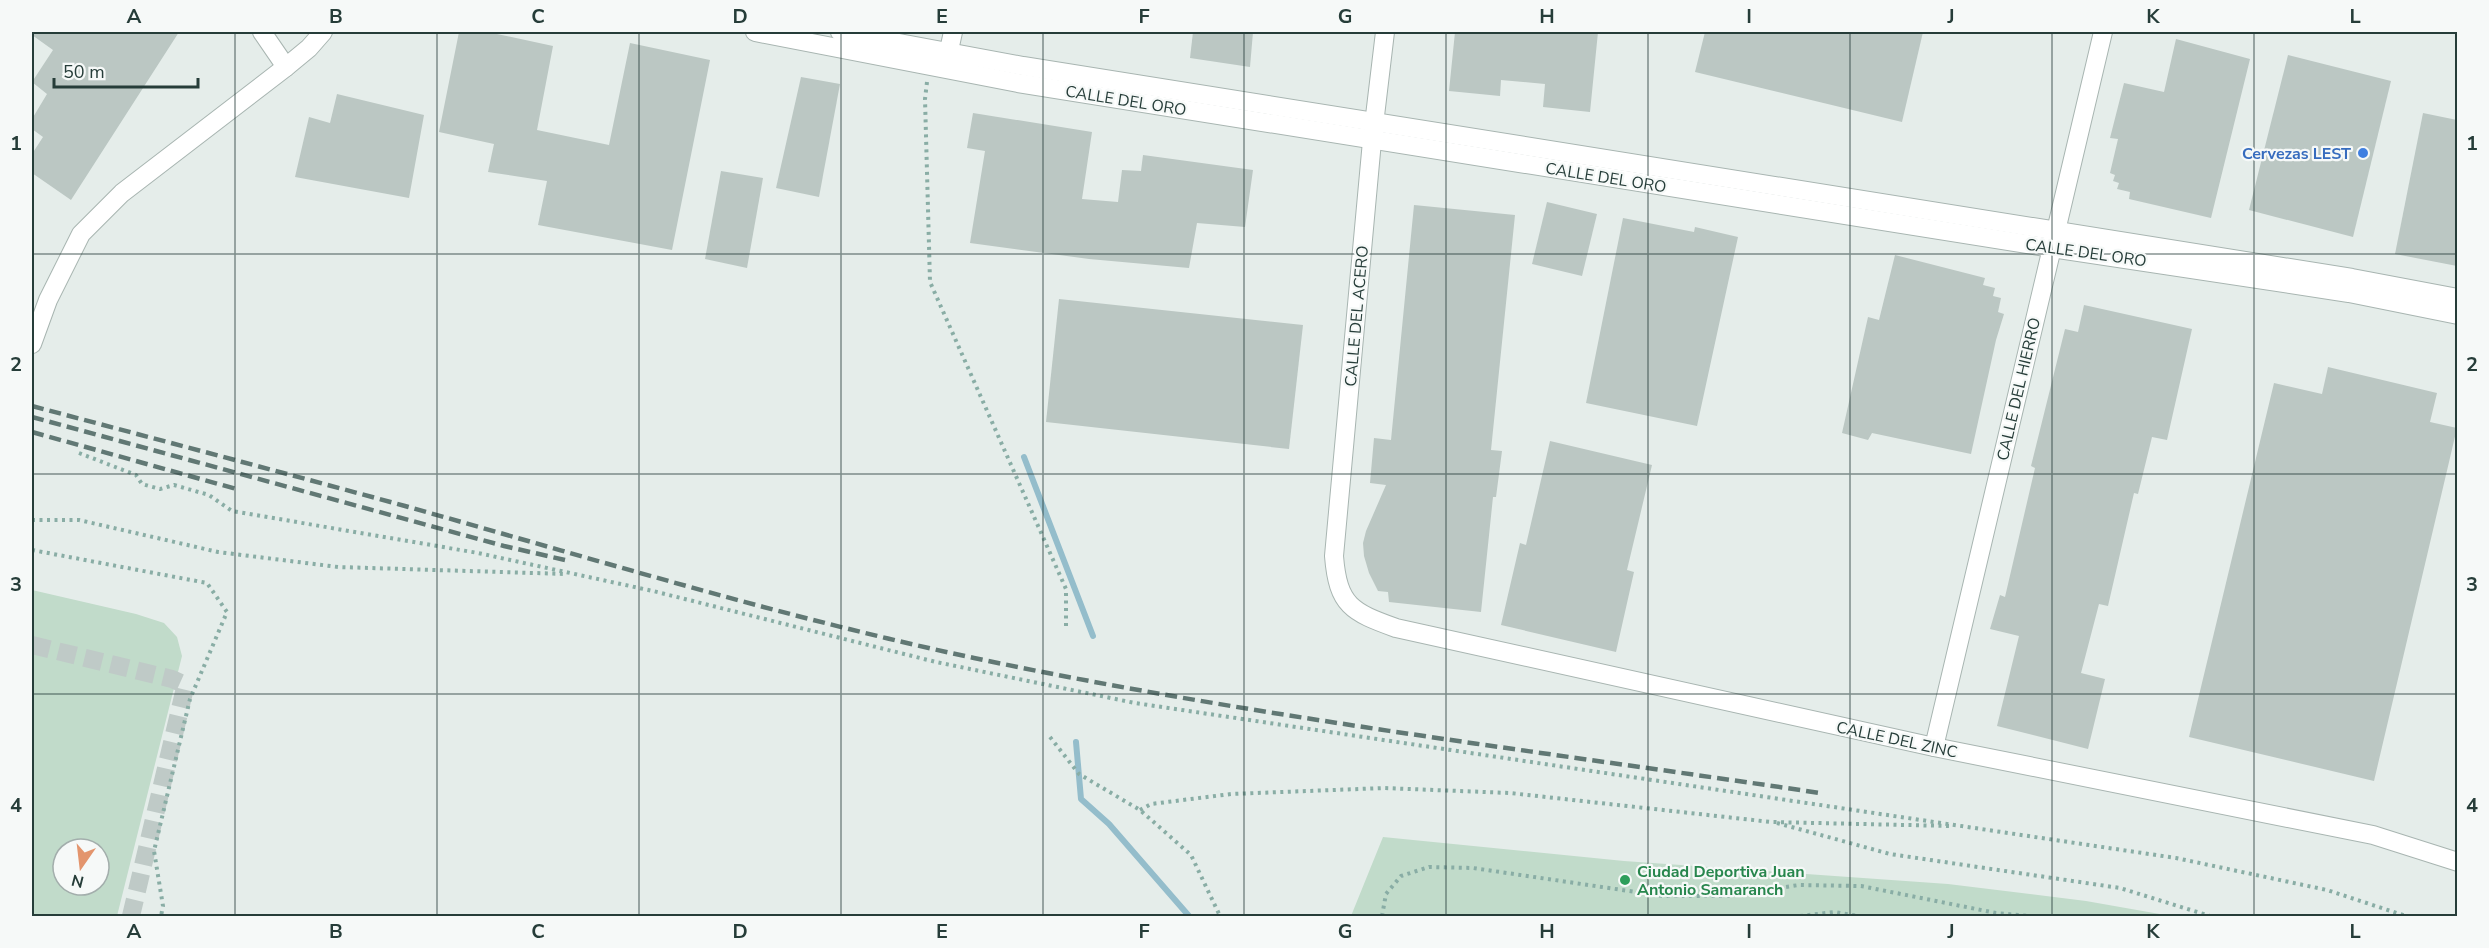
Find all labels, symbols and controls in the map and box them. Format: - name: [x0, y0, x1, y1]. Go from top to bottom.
- text: A: [127, 3, 142, 30]
- text: B: [329, 3, 343, 30]
- text: C: [531, 3, 545, 30]
- text: D: [732, 3, 748, 30]
- text: E: [936, 3, 948, 30]
- text: F: [1138, 3, 1150, 30]
- text: G: [1338, 3, 1352, 30]
- text: H: [1539, 3, 1555, 30]
- text: I: [1746, 3, 1752, 30]
- text: J: [1946, 3, 1955, 30]
- text: K: [2146, 3, 2160, 30]
- text: L: [2349, 3, 2361, 30]
- scale bar: [54, 51, 198, 89]
- text: 50 m: [63, 60, 105, 84]
- street label: CALLE DEL ORO: [1064, 81, 1188, 121]
- text: 1: [10, 130, 22, 157]
- text: 1: [2466, 130, 2478, 157]
- place label: Cervezas LEST: [2242, 143, 2351, 165]
- marker: Cervezas LEST: [2356, 146, 2370, 160]
- street label: CALLE DEL ORO: [1544, 158, 1668, 198]
- street label: CALLE DEL ORO: [2024, 234, 2148, 272]
- street label: CALLE DEL ACERO: [1340, 245, 1374, 387]
- street label: CALLE DEL HIERRO: [1992, 316, 2046, 463]
- text: 2: [10, 351, 22, 378]
- text: 2: [2466, 351, 2478, 378]
- text: 3: [10, 571, 22, 598]
- text: 3: [2466, 571, 2478, 598]
- street label: CALLE DEL ZINC: [1834, 716, 1960, 764]
- text: 4: [10, 792, 22, 819]
- text: 4: [2466, 792, 2478, 819]
- north arrow: [51, 837, 111, 897]
- place label: Ciudad Deportiva Juan Antonio Samaranch: [1637, 861, 1805, 901]
- text: N: [69, 868, 86, 893]
- marker: Ciudad Deportiva Juan Antonio Samaranch: [1618, 873, 1632, 887]
- text: A: [127, 918, 142, 945]
- text: B: [329, 918, 343, 945]
- text: C: [531, 918, 545, 945]
- text: D: [732, 918, 748, 945]
- text: E: [936, 918, 948, 945]
- text: F: [1138, 918, 1150, 945]
- text: G: [1338, 918, 1352, 945]
- text: H: [1539, 918, 1555, 945]
- text: I: [1746, 918, 1752, 945]
- text: J: [1946, 918, 1955, 945]
- text: K: [2146, 918, 2160, 945]
- text: L: [2349, 918, 2361, 945]

